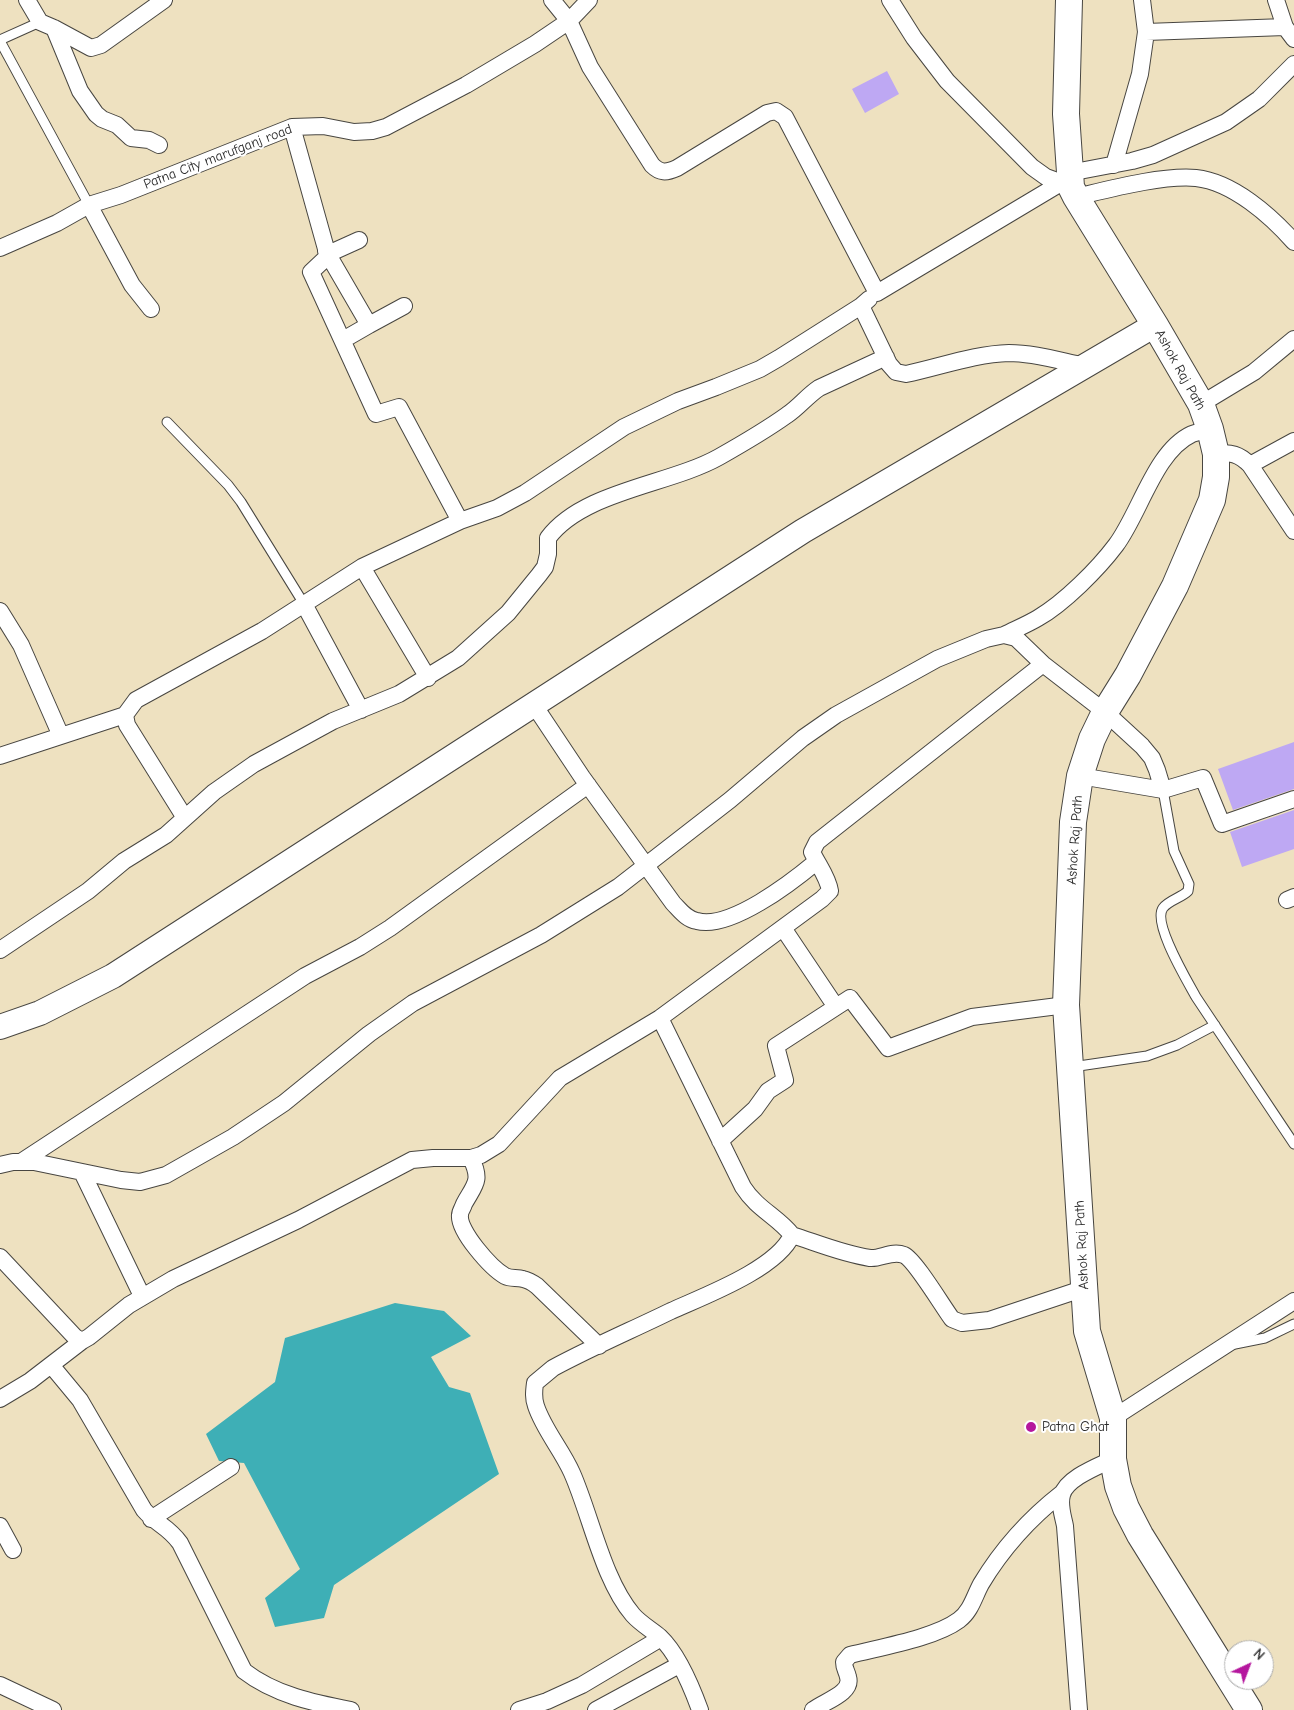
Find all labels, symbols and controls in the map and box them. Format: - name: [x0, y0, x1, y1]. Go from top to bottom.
- street label: Patna City marufganj road: [141, 121, 295, 193]
- street label: Ashok Raj Path: [1151, 327, 1209, 413]
- street label: Ashok Raj Path: [1063, 795, 1087, 885]
- street label: Ashok Raj Path: [1071, 1200, 1093, 1290]
- place label: Patna Ghat: [1042, 1419, 1109, 1435]
- marker: Patna Ghat: [1024, 1420, 1038, 1434]
- north arrow: [1224, 1640, 1274, 1690]
- text: N: [1250, 1645, 1268, 1664]

